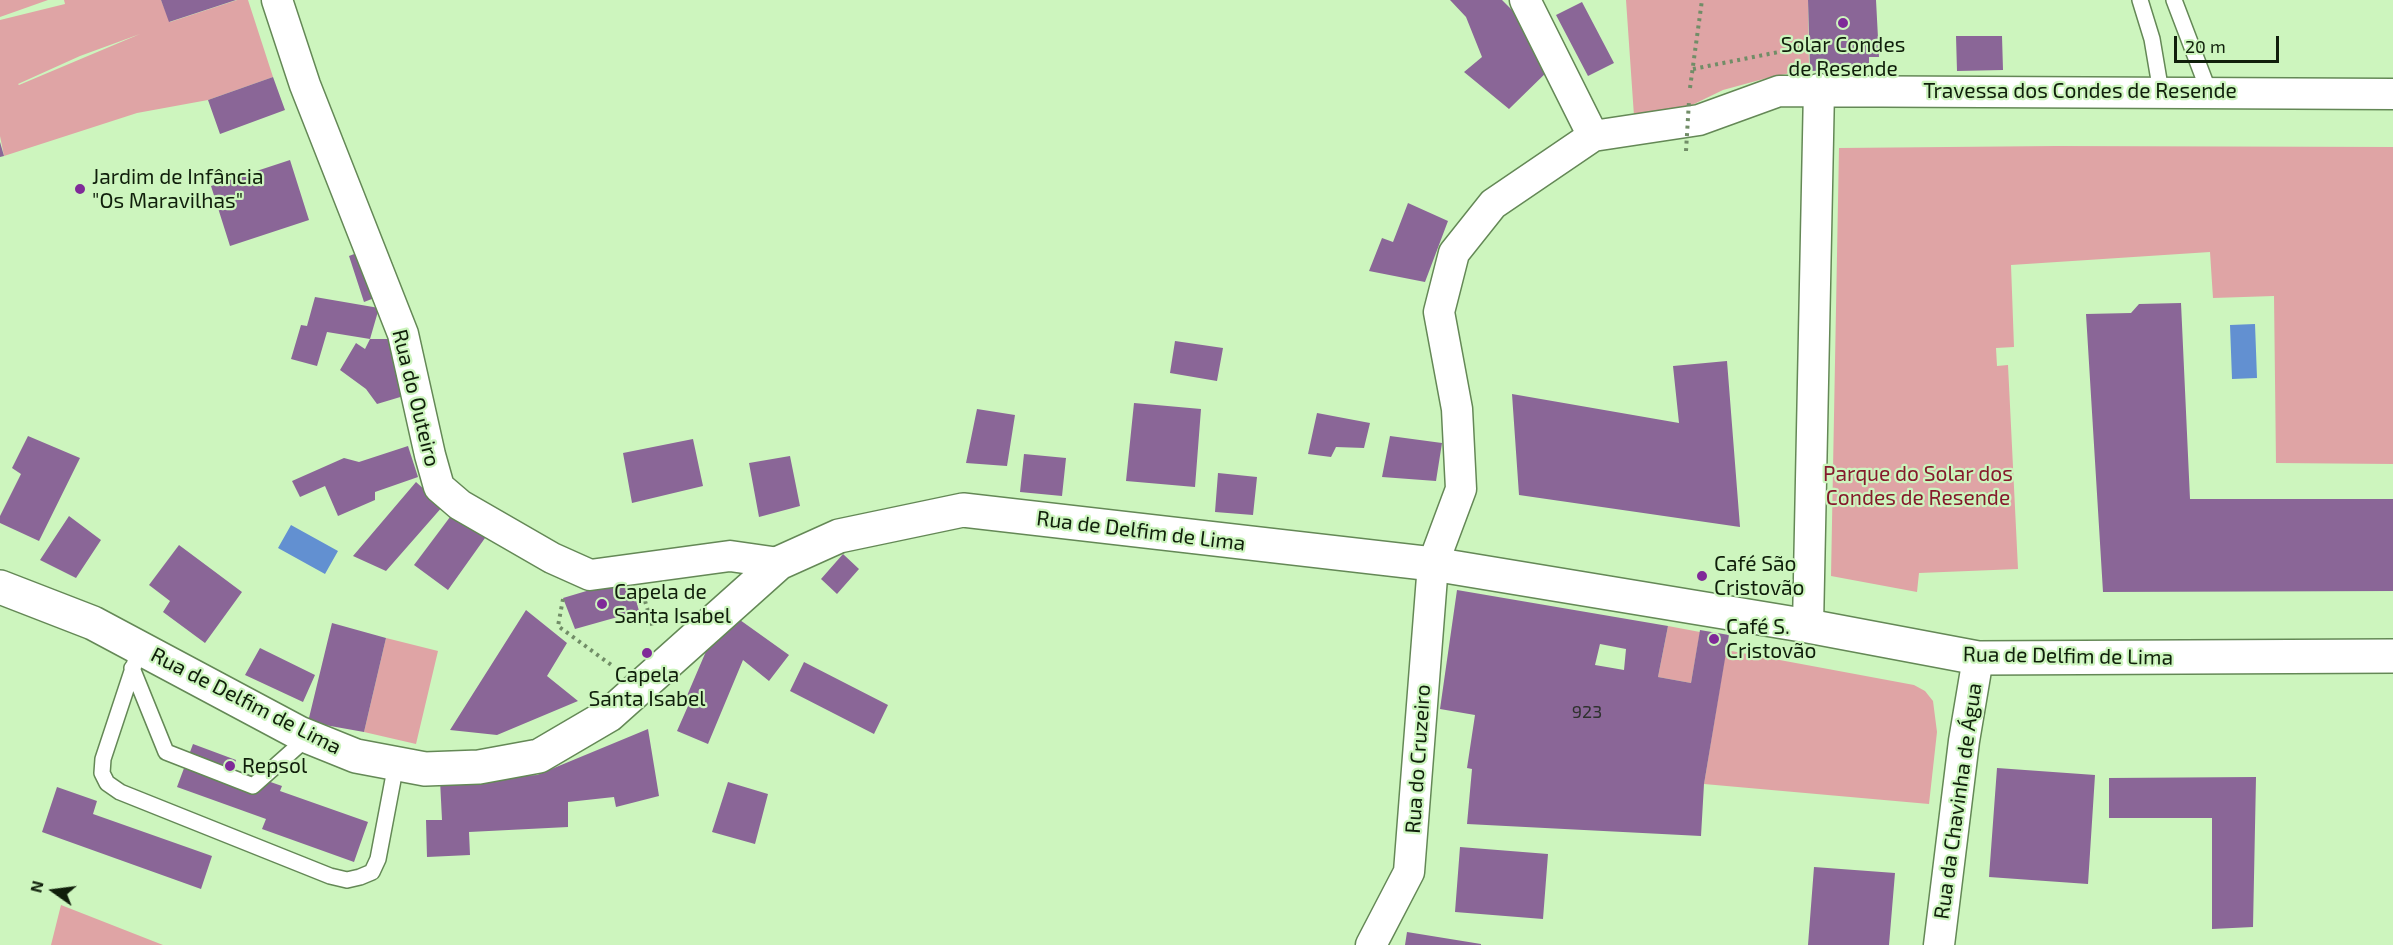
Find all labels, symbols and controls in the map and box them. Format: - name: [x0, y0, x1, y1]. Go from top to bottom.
- marker: Solar Condes de Resende: [1836, 16, 1850, 30]
- scale bar: [2177, 24, 2282, 62]
- place label: Solar Condes de Resende: [1781, 32, 1905, 82]
- text: 20 m: [2185, 35, 2226, 57]
- street label: Travessa dos Condes de Resende: [1923, 78, 2237, 104]
- place label: Jardim de Infância "Os Maravilhas": [92, 164, 264, 214]
- marker: Jardim de Infância "Os Maravilhas": [73, 182, 87, 196]
- street label: Rua do Outeiro: [387, 327, 445, 469]
- park label: Parque do Solar dos Condes de Resende: [1823, 461, 2013, 511]
- street label: Rua de Delfim de Lima: [1035, 506, 1247, 556]
- place label: Café São Cristovão: [1714, 551, 1805, 601]
- marker: Café São Cristovão: [1695, 569, 1709, 583]
- place label: Capela de Santa Isabel: [614, 579, 731, 629]
- marker: Capela de Santa Isabel: [595, 597, 609, 611]
- place label: Café S. Cristovão: [1726, 614, 1817, 664]
- marker: Café S. Cristovão: [1707, 632, 1721, 646]
- street label: Rua de Delfim de Lima: [147, 642, 345, 760]
- street label: Rua de Delfim de Lima: [1963, 642, 2173, 670]
- marker: Capela Santa Isabel: [640, 646, 654, 660]
- place label: Capela Santa Isabel: [589, 662, 705, 712]
- street label: Rua da Chavinha de Água: [1929, 681, 1987, 921]
- street label: Rua do Cruzeiro: [1400, 684, 1436, 834]
- house number: 923: [1572, 701, 1602, 723]
- place label: Repsol: [242, 753, 307, 779]
- marker: Repsol: [223, 759, 237, 773]
- north arrow: [24, 861, 84, 921]
- text: N: [25, 879, 47, 894]

